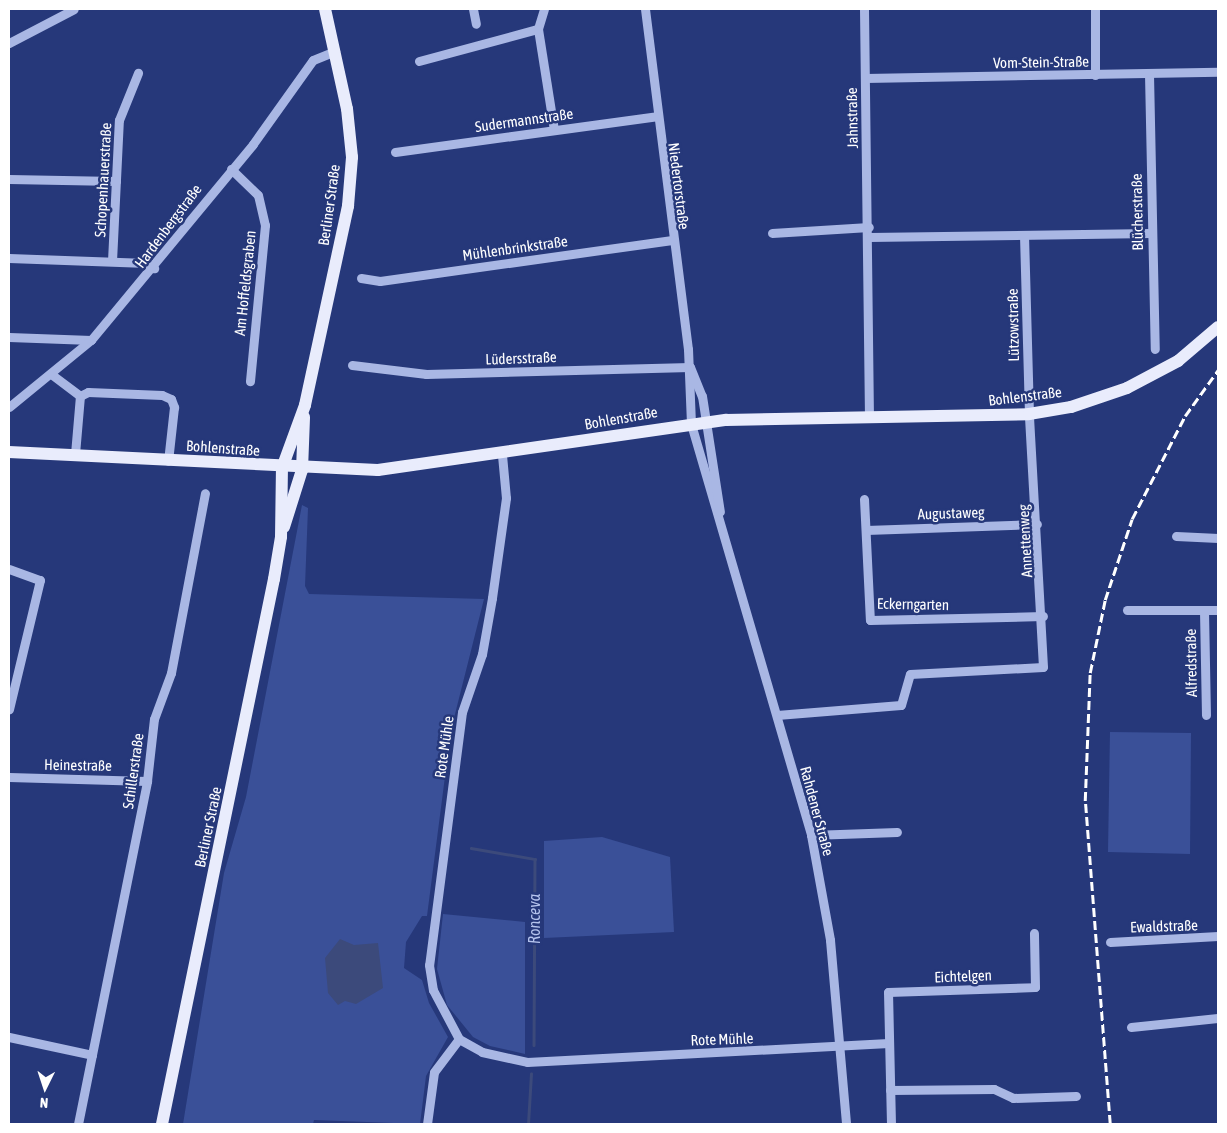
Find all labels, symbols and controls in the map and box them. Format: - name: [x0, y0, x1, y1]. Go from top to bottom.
- street label: Vom-Stein-Straße: [993, 52, 1089, 72]
- street label: Jahnstraße: [842, 87, 862, 149]
- street label: Sudermannstraße: [474, 104, 574, 136]
- street label: Schopenhauerstraße: [91, 122, 115, 238]
- street label: Niedertorstraße: [665, 142, 693, 230]
- street label: Berliner Straße: [314, 163, 344, 247]
- street label: Blücherstraße: [1127, 173, 1147, 251]
- street label: Hardenbergstraße: [131, 181, 205, 271]
- street label: Am Hoffeldsgraben: [231, 229, 259, 337]
- street label: Mühlenbrinkstraße: [461, 232, 569, 264]
- street label: Lützowstraße: [1003, 288, 1023, 362]
- street label: Lüdersstraße: [485, 348, 557, 368]
- street label: Bohlenstraße: [987, 383, 1063, 409]
- street label: Bohlenstraße: [583, 403, 659, 433]
- street label: Bohlenstraße: [186, 436, 260, 460]
- street label: Augustaweg: [917, 503, 985, 523]
- street label: Annettenweg: [1014, 504, 1036, 578]
- street label: Eckerngarten: [877, 594, 949, 614]
- street label: Alfredstraße: [1181, 629, 1201, 697]
- street label: Rote Mühle: [431, 715, 457, 779]
- street label: Schillerstraße: [119, 732, 147, 810]
- street label: Heinestraße: [44, 755, 112, 775]
- street label: Rahdener Straße: [796, 764, 838, 858]
- street label: Berliner Straße: [191, 785, 225, 869]
- water label: Ronceva: [524, 894, 544, 944]
- street label: Ewaldstraße: [1130, 916, 1198, 936]
- street label: Eichtelgen: [934, 966, 992, 986]
- street label: Rote Mühle: [690, 1029, 754, 1049]
- north arrow: [20, 1063, 70, 1113]
- text: N: [39, 1095, 49, 1111]

